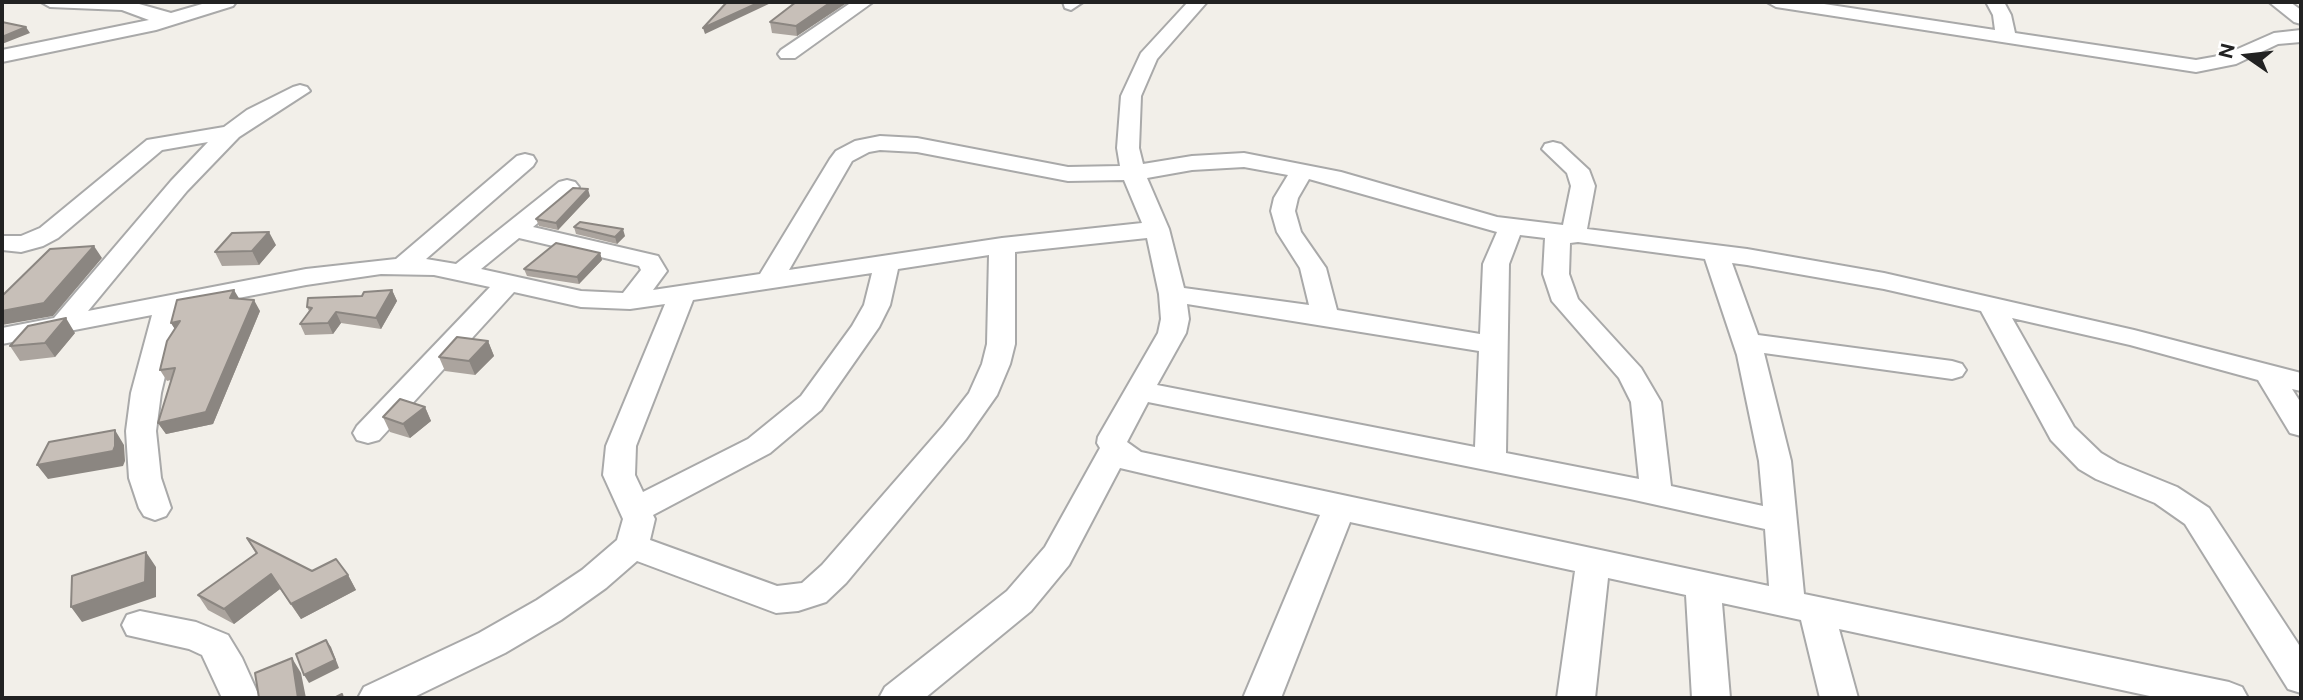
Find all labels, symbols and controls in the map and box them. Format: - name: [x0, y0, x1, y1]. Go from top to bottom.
- north arrow: [2212, 21, 2282, 91]
- text: N: [2214, 41, 2239, 61]

